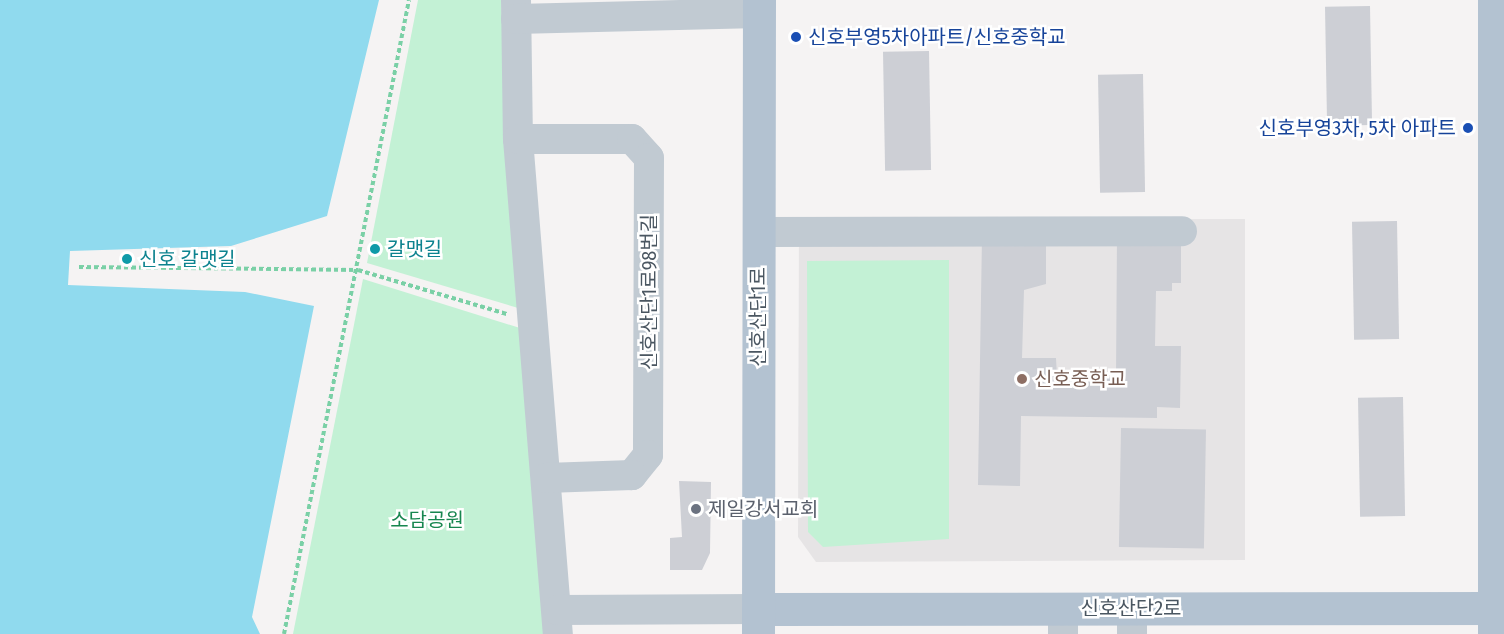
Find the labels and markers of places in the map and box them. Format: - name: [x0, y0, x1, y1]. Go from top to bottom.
- place label: 신호부영5차아파트/신호중학교: [808, 25, 1066, 49]
- marker: 신호부영5차아파트/신호중학교: [789, 30, 803, 44]
- place label: 신호부영3차, 5차 아파트: [1259, 116, 1456, 140]
- marker: 신호부영3차, 5차 아파트: [1461, 121, 1475, 135]
- place label: 갈맷길: [387, 237, 442, 261]
- marker: 갈맷길: [368, 242, 382, 256]
- place label: 신호 갈맷길: [139, 247, 236, 271]
- marker: 신호 갈맷길: [120, 252, 134, 266]
- place label: 신호중학교: [1034, 367, 1126, 391]
- marker: 신호중학교: [1015, 372, 1029, 386]
- place label: 제일강서교회: [708, 497, 818, 521]
- marker: 제일강서교회: [689, 502, 703, 516]

